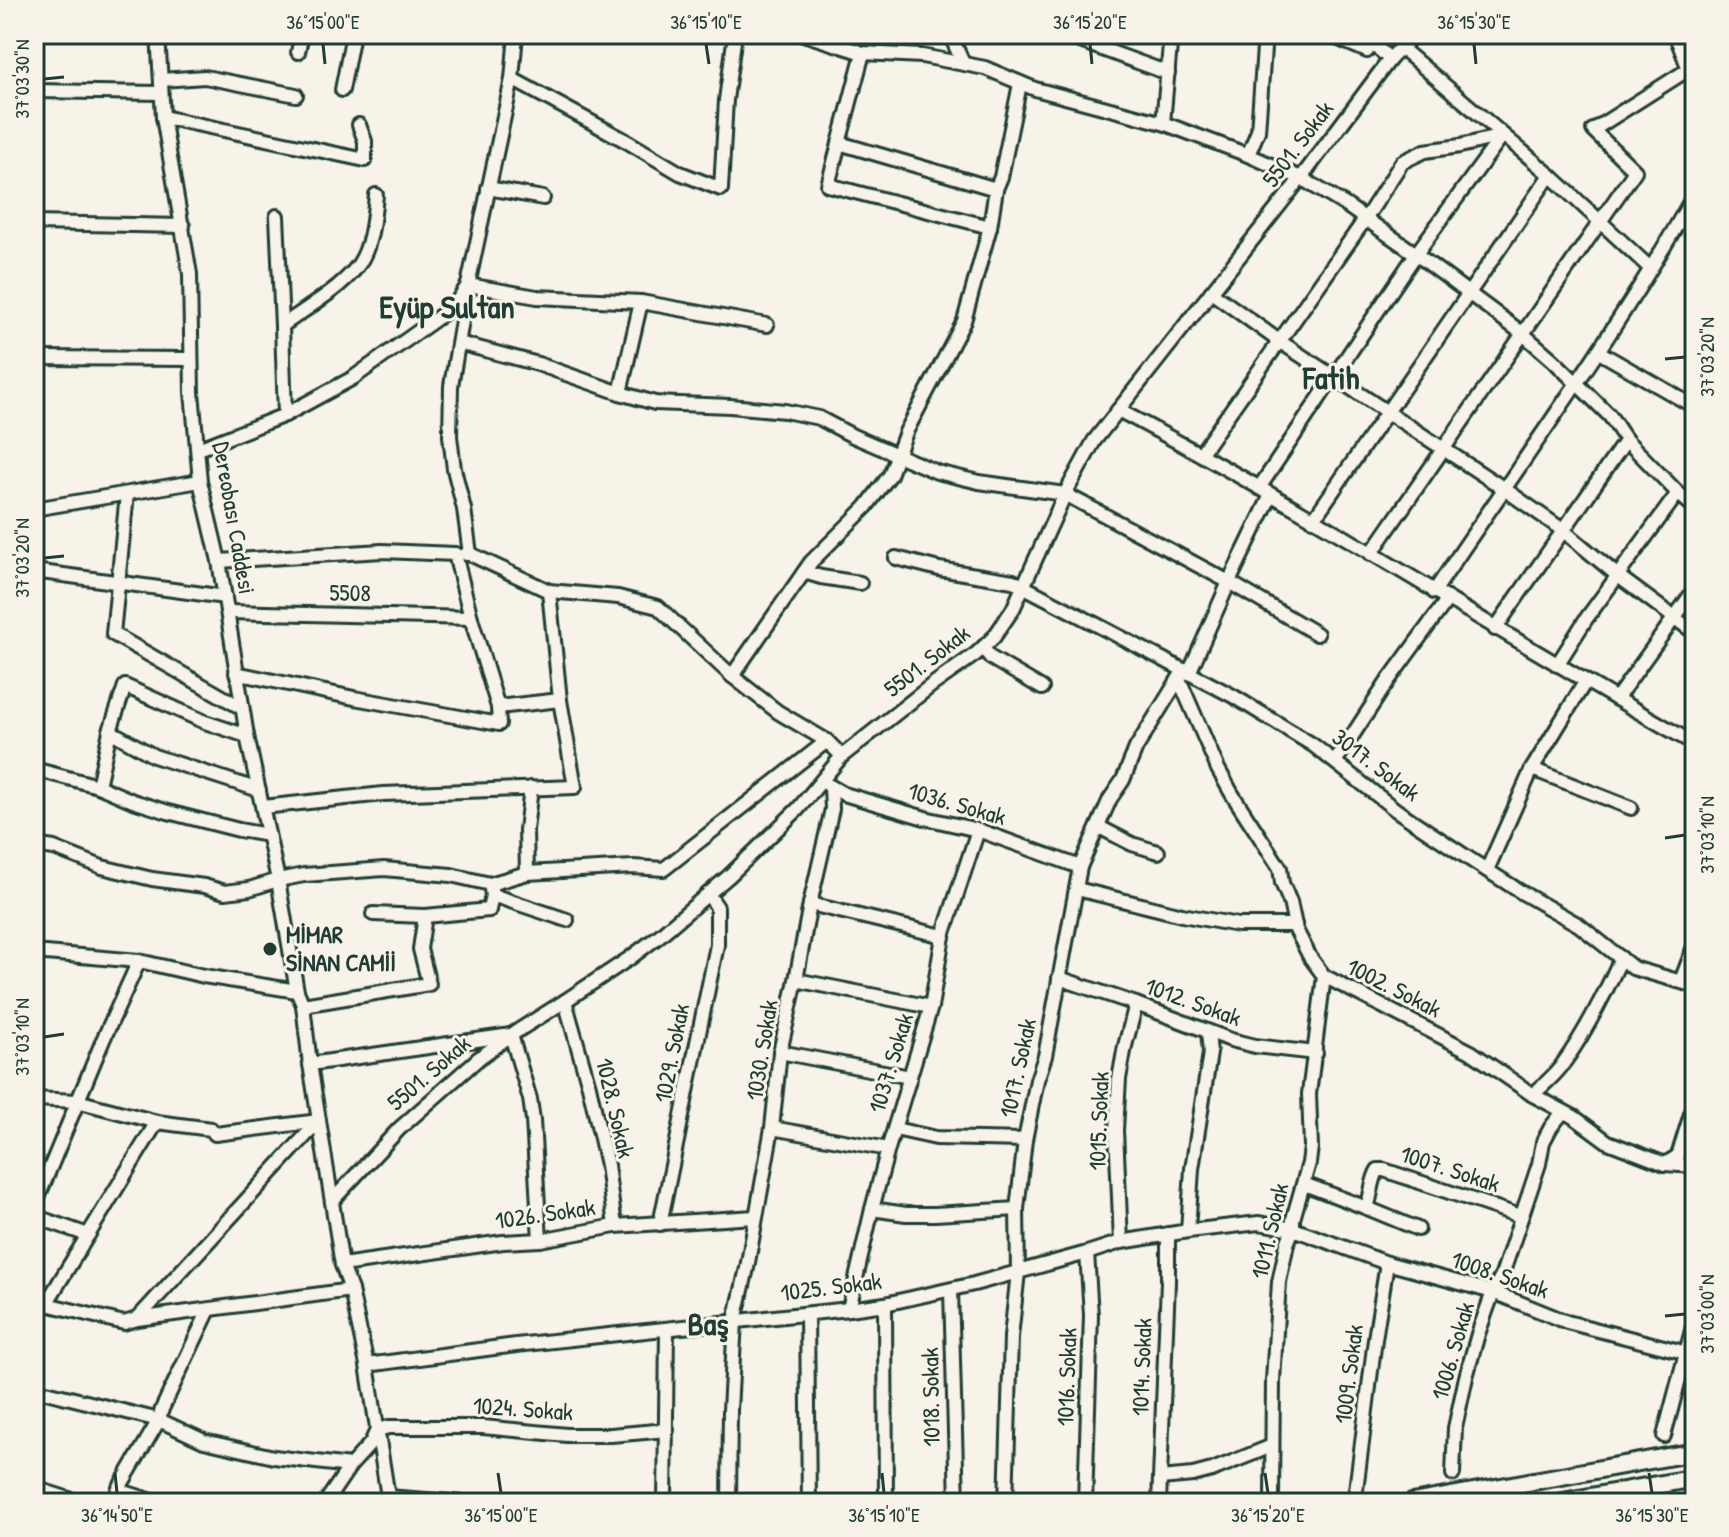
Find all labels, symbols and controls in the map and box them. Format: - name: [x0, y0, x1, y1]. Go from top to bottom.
- text: 36°15'00"E: [286, 8, 360, 35]
- text: 36°15'10"E: [670, 8, 742, 35]
- text: 36°15'20"E: [1053, 8, 1127, 35]
- text: 36°15'30"E: [1437, 8, 1511, 35]
- text: 37°03'30"N: [8, 39, 35, 119]
- street label: 5501. Sokak: [1254, 94, 1340, 193]
- district label: Eyüp Sultan: [379, 285, 515, 329]
- text: 37°03'20"N: [1693, 317, 1720, 397]
- district label: Fatih: [1302, 356, 1360, 399]
- street label: Dereobası Caddesi: [206, 439, 264, 597]
- text: 37°03'20"N: [8, 518, 35, 598]
- street label: 5508: [329, 576, 371, 608]
- street label: 5501. Sokak: [877, 617, 976, 704]
- street label: 3017. Sokak: [1326, 720, 1427, 808]
- street label: 1036. Sokak: [905, 774, 1010, 832]
- text: 37°03'10"N: [1693, 796, 1720, 874]
- place label: MİMAR SİNAN CAMİİ: [286, 918, 396, 978]
- marker: MİMAR SİNAN CAMİİ: [261, 940, 279, 958]
- street label: 1002. Sokak: [1342, 950, 1447, 1025]
- street label: 1012. Sokak: [1141, 969, 1246, 1033]
- street label: 1030. Sokak: [737, 997, 785, 1103]
- text: 37°03'10"N: [8, 998, 35, 1076]
- street label: 1029. Sokak: [646, 1001, 696, 1105]
- street label: 1037. Sokak: [860, 1009, 920, 1117]
- street label: 1017. Sokak: [991, 1015, 1043, 1120]
- street label: 5501. Sokak: [380, 1027, 477, 1117]
- street label: 1028. Sokak: [589, 1055, 643, 1161]
- street label: 1015. Sokak: [1080, 1071, 1116, 1171]
- street label: 1007. Sokak: [1396, 1137, 1504, 1199]
- street label: 1011. Sokak: [1242, 1180, 1296, 1282]
- street label: 1026. Sokak: [493, 1190, 597, 1236]
- street label: 1008. Sokak: [1447, 1242, 1553, 1306]
- street label: 1025. Sokak: [779, 1264, 883, 1308]
- text: 37°03'00"N: [1693, 1274, 1720, 1354]
- street label: 1006. Sokak: [1423, 1298, 1481, 1403]
- district label: Baş: [687, 1302, 729, 1345]
- street label: 1014. Sokak: [1123, 1317, 1159, 1416]
- street label: 1009. Sokak: [1326, 1322, 1370, 1425]
- street label: 1016. Sokak: [1048, 1327, 1084, 1427]
- street label: 1018. Sokak: [913, 1347, 947, 1447]
- street label: 1024. Sokak: [472, 1389, 574, 1427]
- text: 36°14'50"E: [81, 1501, 153, 1528]
- text: 36°15'00"E: [464, 1501, 538, 1528]
- text: 36°15'10"E: [848, 1501, 920, 1528]
- text: 36°15'20"E: [1231, 1501, 1305, 1528]
- text: 36°15'30"E: [1615, 1501, 1689, 1528]

